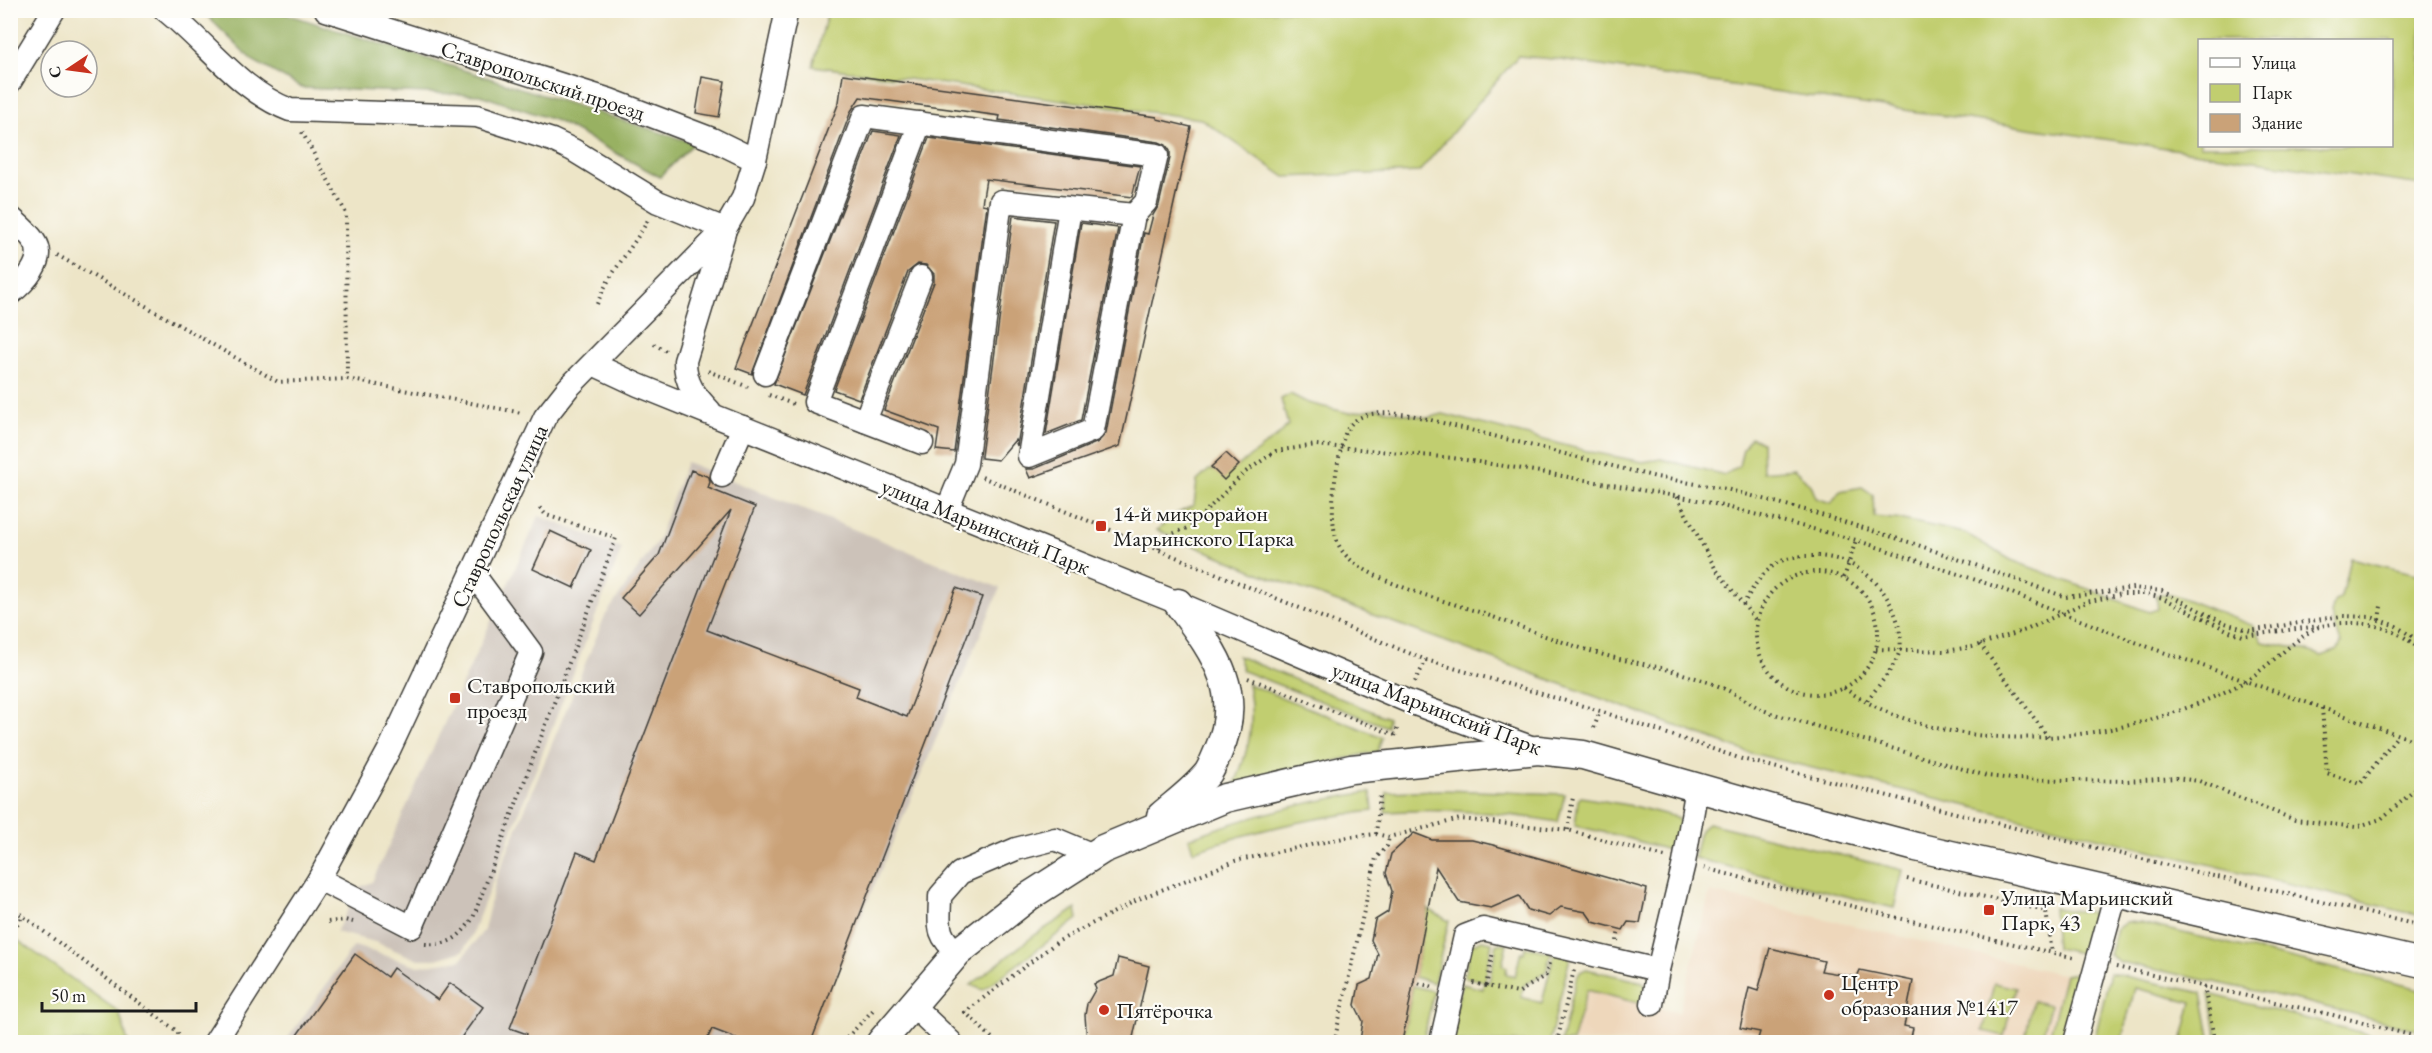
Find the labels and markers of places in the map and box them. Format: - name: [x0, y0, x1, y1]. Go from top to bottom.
- place label: 14-й микрорайон Марьинского Парка: [1113, 499, 1294, 553]
- marker: 14-й микрорайон Марьинского Парка: [1094, 519, 1108, 533]
- place label: Ставропольский проезд: [467, 671, 616, 725]
- marker: Ставропольский проезд: [448, 691, 462, 705]
- place label: Улица Марьинский Парк, 43: [2000, 883, 2173, 937]
- marker: Улица Марьинский Парк, 43: [1982, 903, 1996, 917]
- place label: Центр образования №1417: [1841, 968, 2018, 1022]
- marker: Центр образования №1417: [1822, 988, 1836, 1002]
- place label: Пятёрочка: [1116, 996, 1213, 1025]
- marker: Пятёрочка: [1097, 1003, 1111, 1017]

